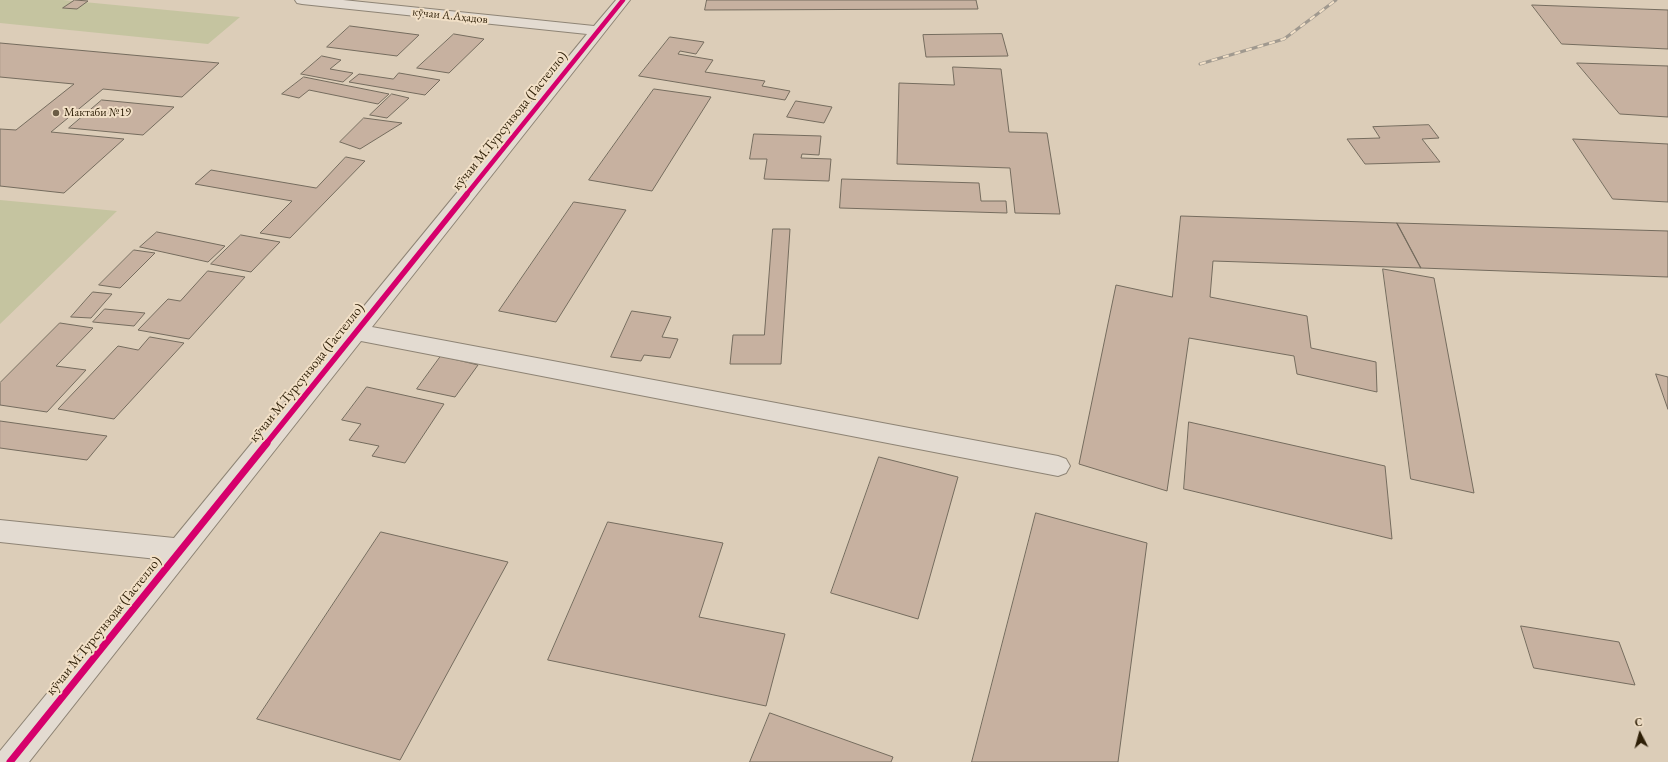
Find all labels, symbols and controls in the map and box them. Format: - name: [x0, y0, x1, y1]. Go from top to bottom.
- street label: кӯчаи А.Аҳадов: [412, 5, 488, 27]
- street label: кӯчаи М.Турсунзода (Гастелло): [449, 48, 571, 194]
- place label: Мактаби №19: [64, 106, 131, 120]
- marker: Мактаби №19: [51, 108, 61, 118]
- street label: кӯчаи М.Турсунзода (Гастелло): [246, 300, 368, 446]
- street label: кӯчаи М.Турсунзода (Гастелло): [43, 553, 165, 699]
- north arrow: [1620, 714, 1660, 754]
- text: С: [1634, 715, 1643, 729]

